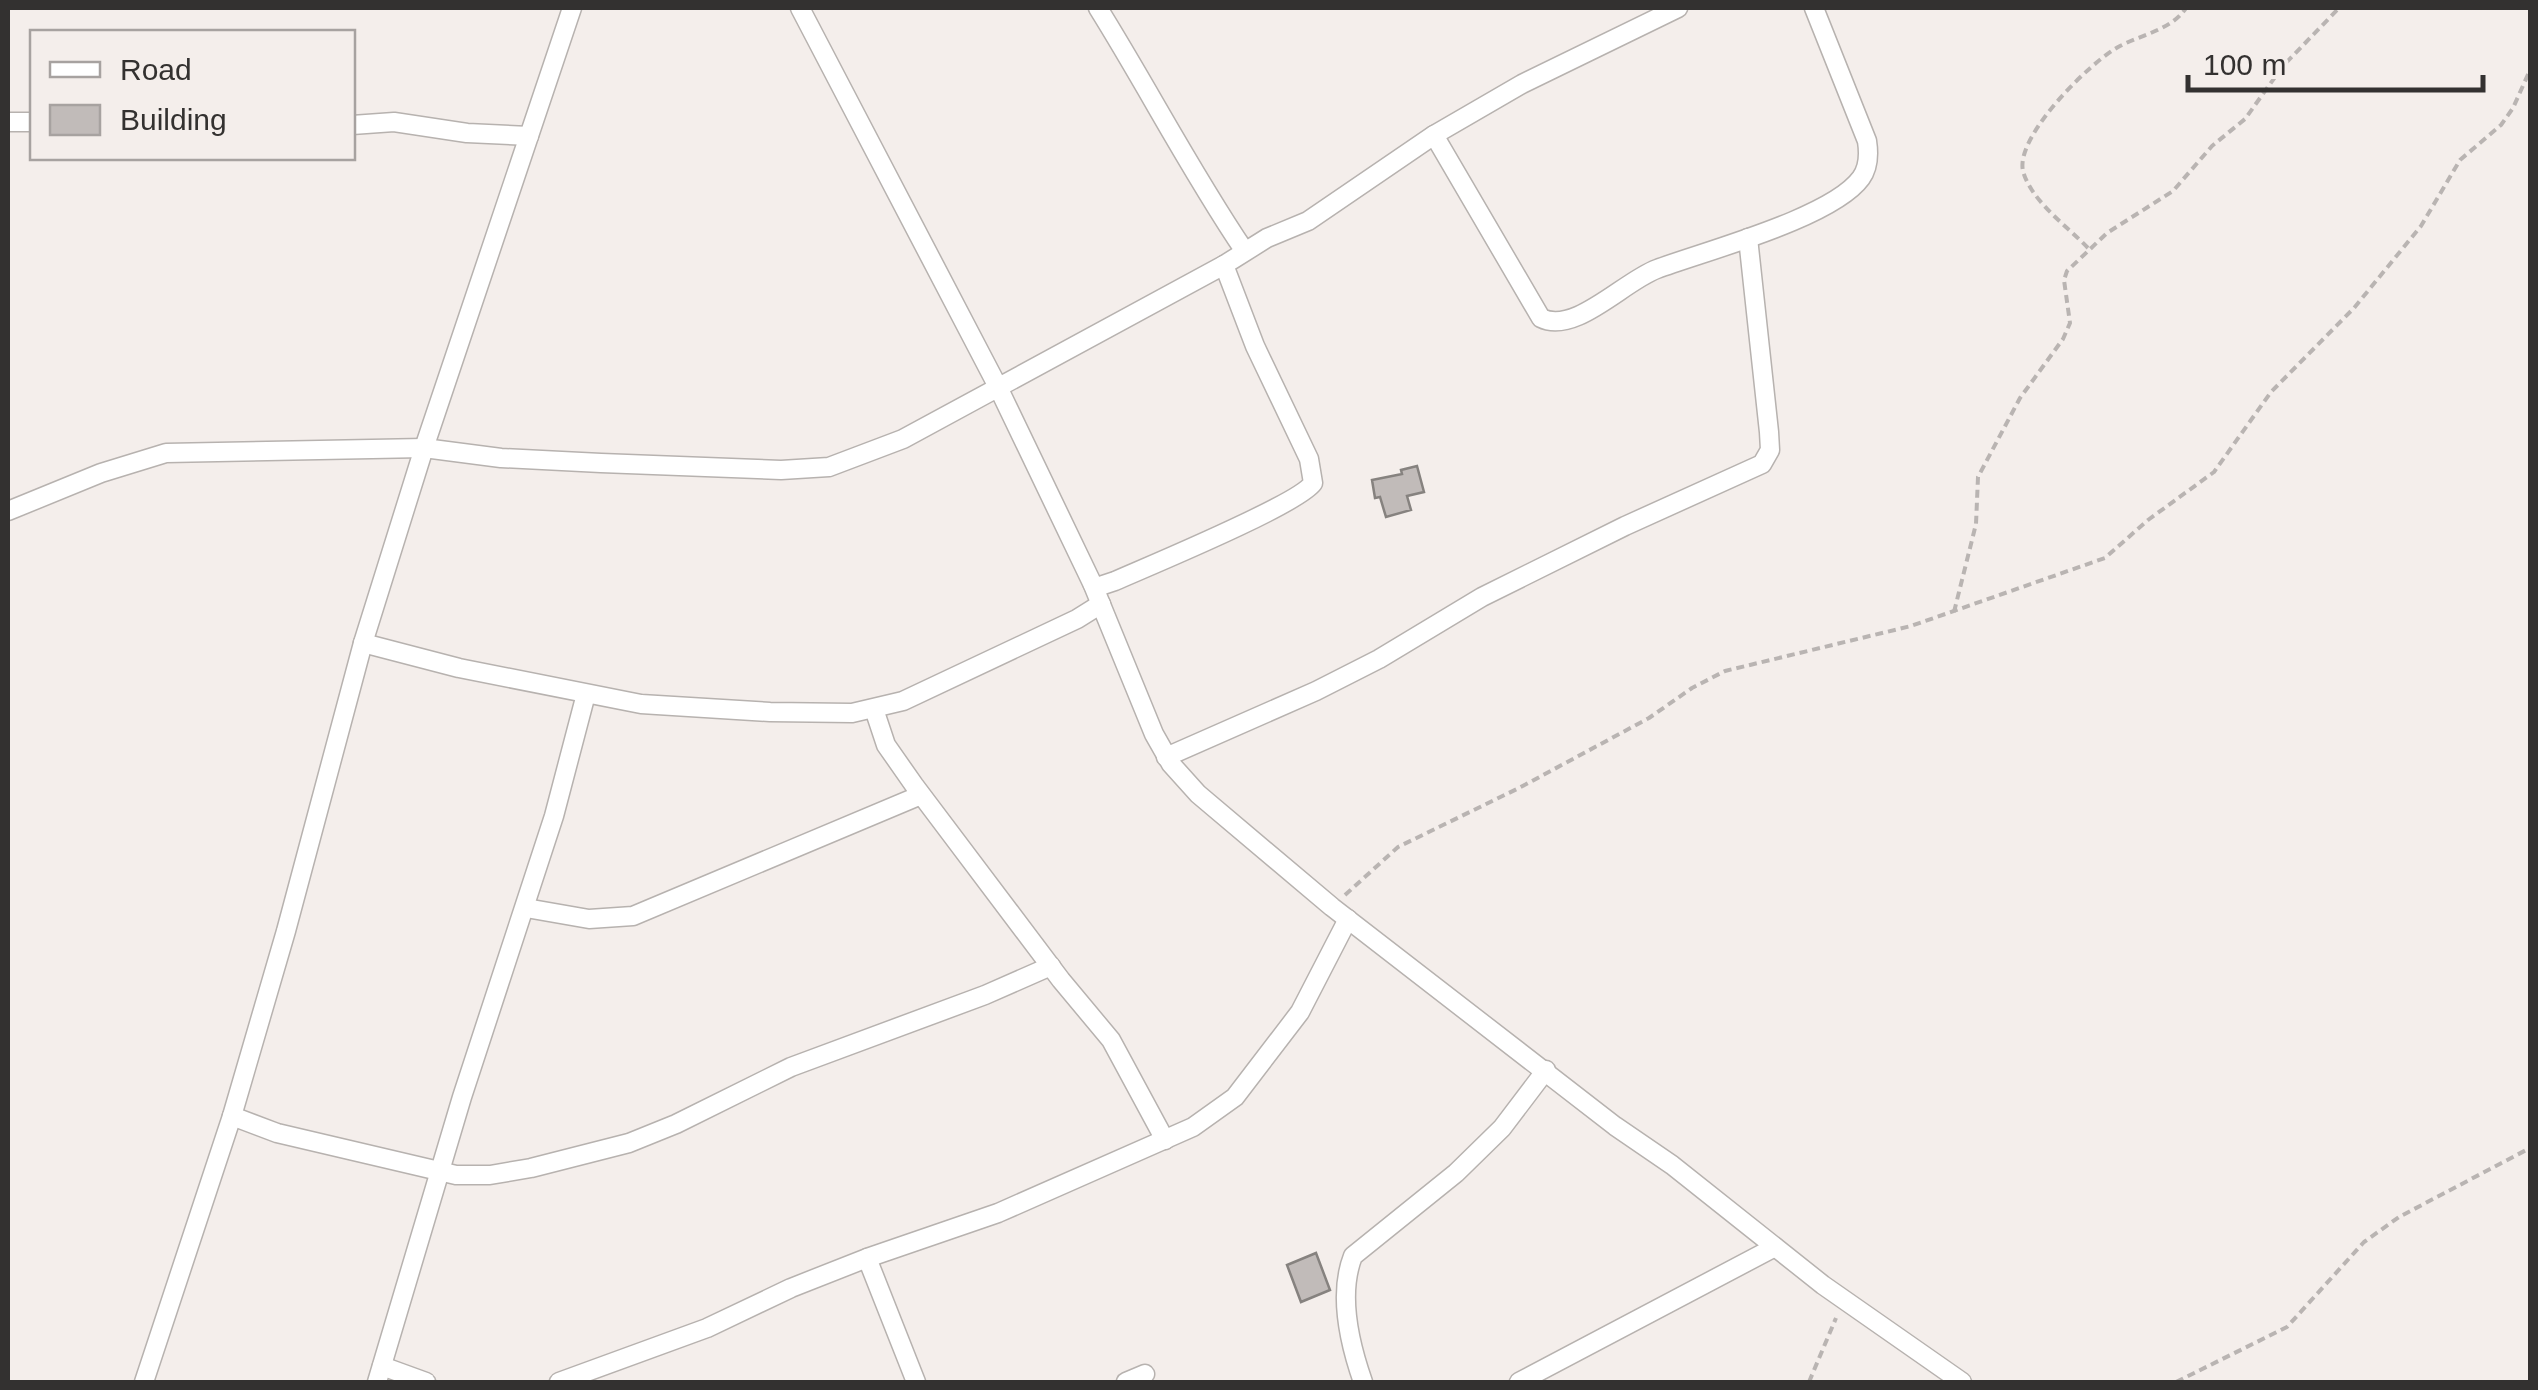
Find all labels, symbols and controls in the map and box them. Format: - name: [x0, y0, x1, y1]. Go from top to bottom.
- legend: [30, 30, 355, 160]
- scale bar: [2188, 30, 2483, 92]
- text: 100 m: [2203, 48, 2286, 81]
- text: Road: [120, 53, 192, 86]
- text: Building: [120, 103, 227, 136]

